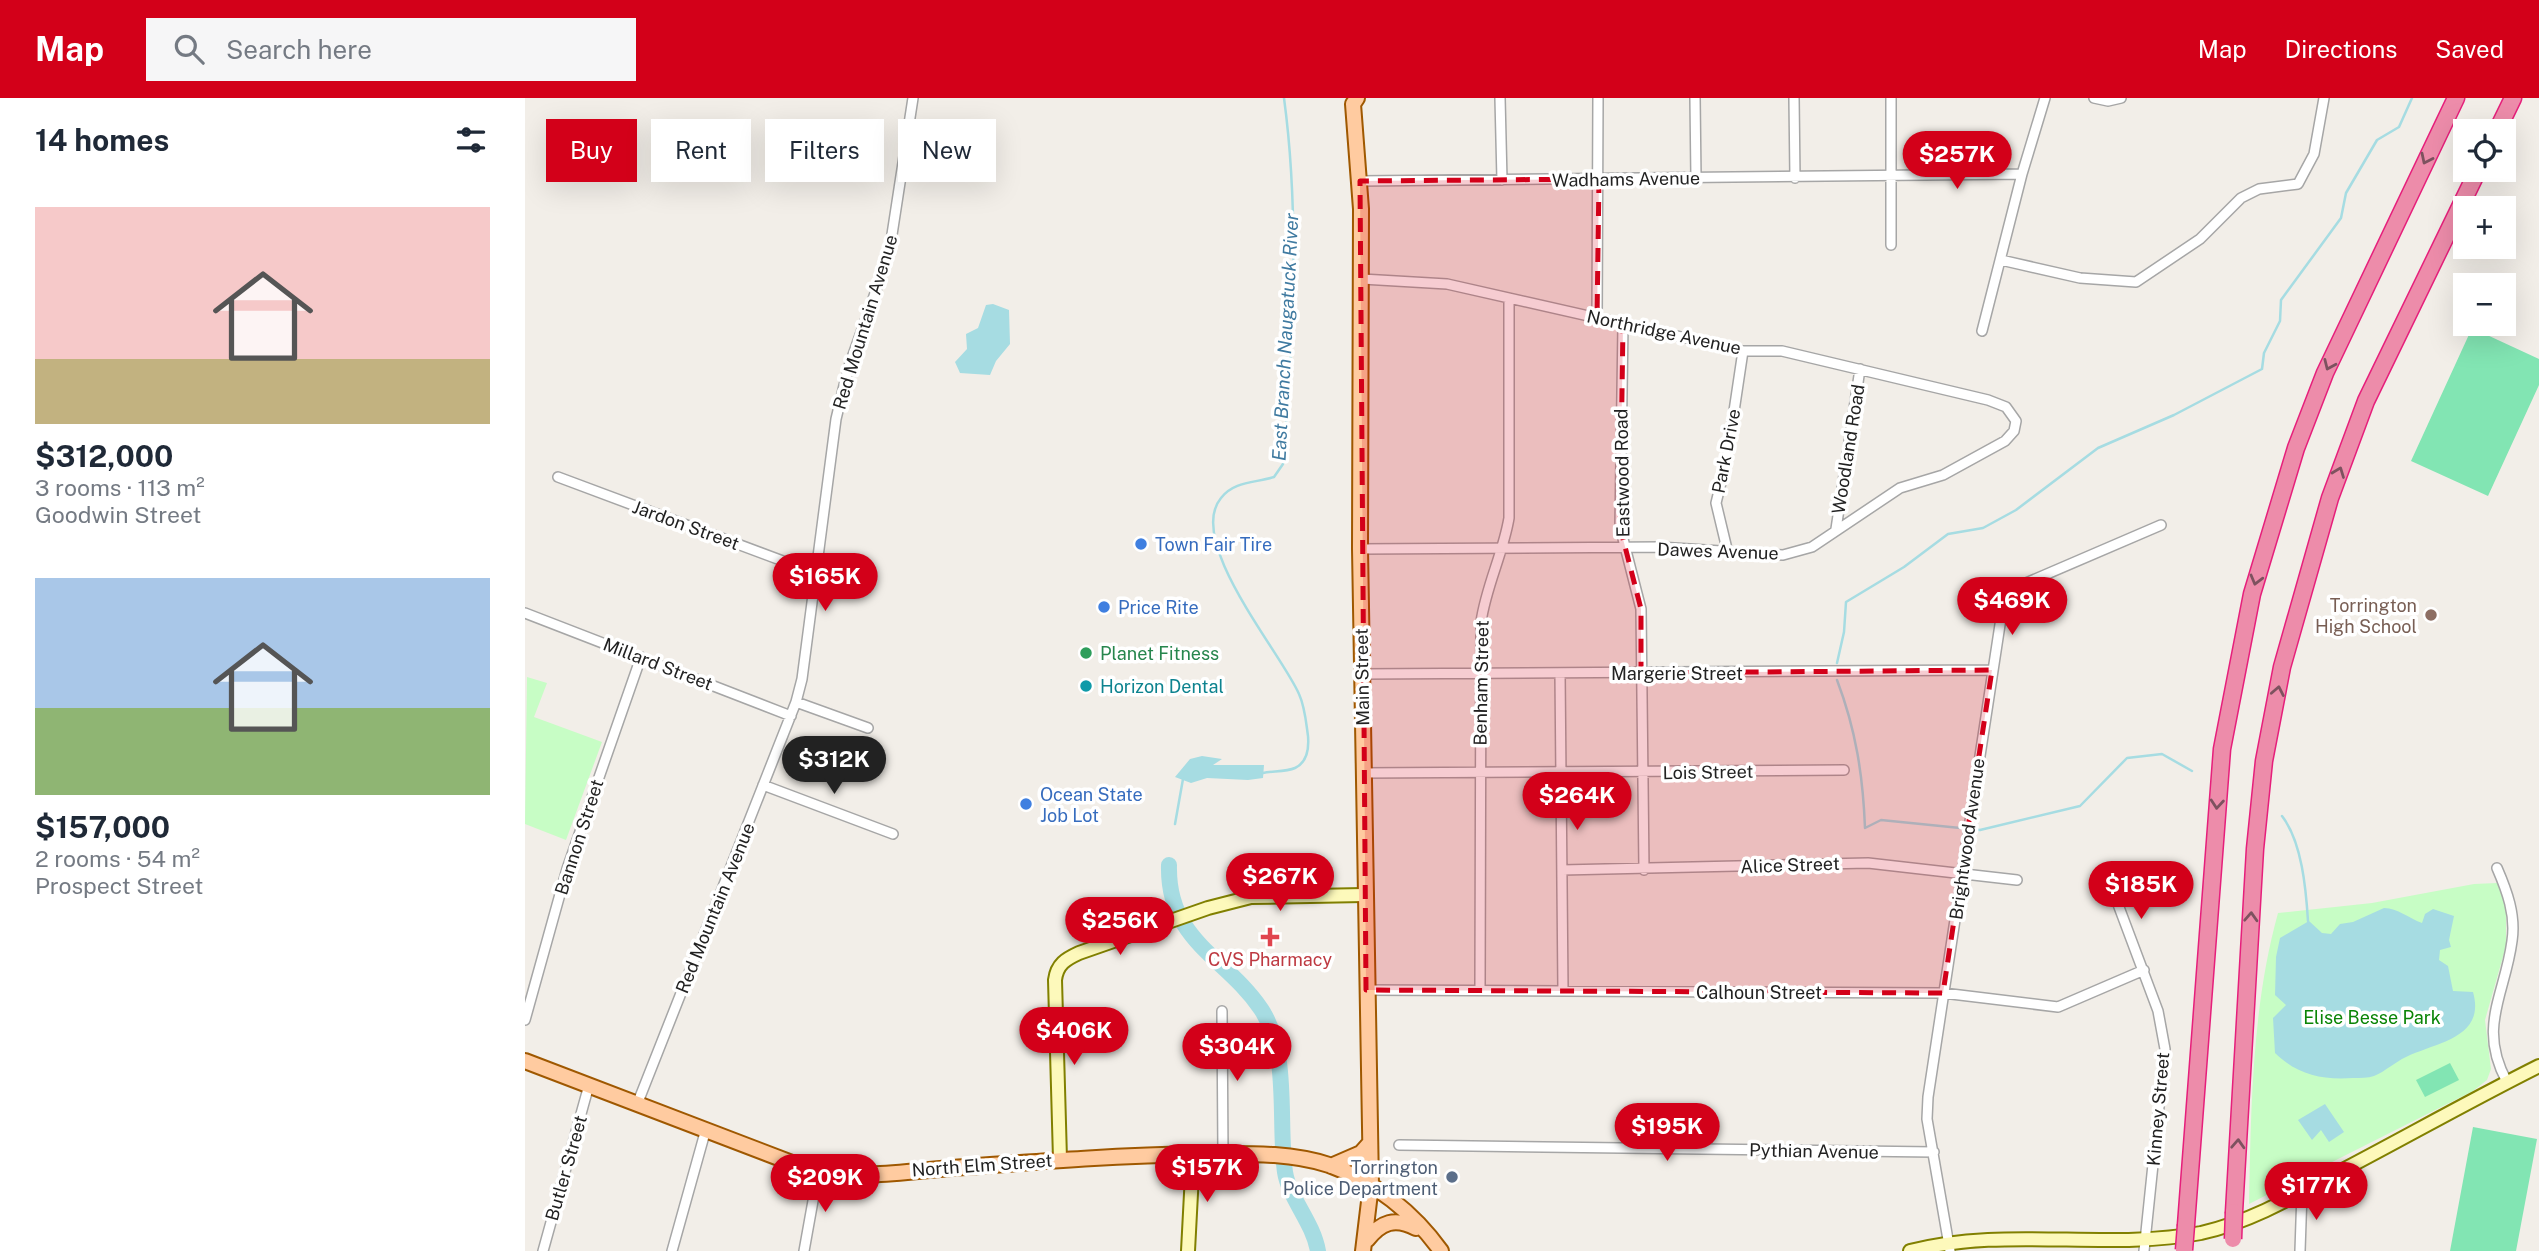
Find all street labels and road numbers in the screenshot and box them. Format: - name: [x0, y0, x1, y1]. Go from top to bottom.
- street label: Wadhams Avenue: [1552, 167, 1700, 191]
- street label: Red Mountain Avenue: [828, 232, 902, 412]
- street label: Northridge Avenue: [1585, 305, 1743, 359]
- street label: Woodland Road: [1827, 383, 1869, 515]
- street label: Park Drive: [1708, 407, 1744, 495]
- street label: Eastwood Road: [1610, 408, 1634, 538]
- street label: Jardon Street: [630, 496, 742, 554]
- street label: Dawes Avenue: [1657, 538, 1779, 564]
- street label: Benham Street: [1469, 620, 1493, 746]
- street label: Main Street: [1351, 628, 1373, 726]
- street label: Millard Street: [600, 633, 716, 695]
- street label: Margerie Street: [1611, 663, 1743, 684]
- street label: Brightwood Avenue: [1945, 757, 1989, 921]
- street label: Lois Street: [1662, 761, 1754, 783]
- street label: Bannon Street: [550, 777, 608, 897]
- street label: Red Mountain Avenue: [671, 820, 759, 996]
- street label: Alice Street: [1740, 853, 1840, 877]
- street label: Calhoun Street: [1696, 982, 1822, 1003]
- street label: Kinney Street: [2143, 1051, 2173, 1167]
- street label: Butler Street: [541, 1113, 591, 1223]
- street label: Pythian Avenue: [1749, 1139, 1879, 1163]
- street label: North Elm Street: [911, 1150, 1053, 1180]

